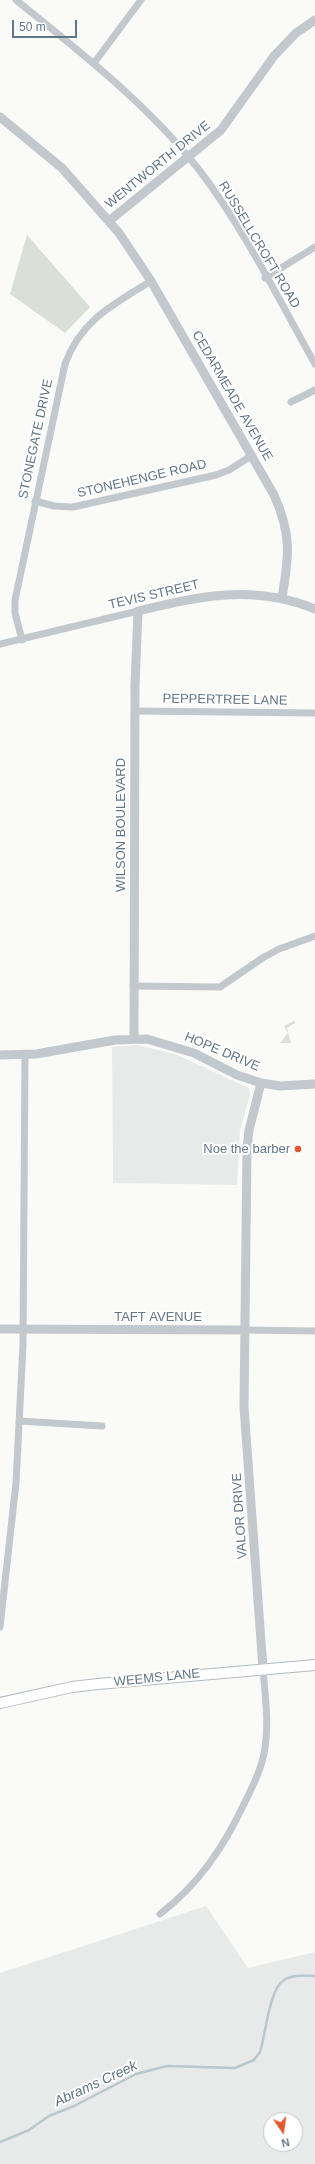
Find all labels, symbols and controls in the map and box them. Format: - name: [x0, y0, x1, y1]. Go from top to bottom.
- scale bar: [14, 12, 79, 38]
- text: 50 m: [19, 20, 46, 34]
- street label: WENTWORTH DRIVE: [102, 118, 214, 212]
- street label: RUSSELLCROFT ROAD: [215, 179, 303, 311]
- street label: CEDARMEADE AVENUE: [188, 328, 276, 464]
- street label: STONEGATE DRIVE: [16, 378, 56, 500]
- street label: STONEHENGE ROAD: [76, 457, 208, 501]
- street label: TEVIS STREET: [107, 577, 201, 613]
- street label: PEPPERTREE LANE: [162, 691, 288, 709]
- street label: WILSON BOULEVARD: [113, 758, 129, 892]
- street label: HOPE DRIVE: [182, 1029, 262, 1075]
- place label: Noe the barber: [203, 1141, 290, 1157]
- marker: Noe the barber: [293, 1144, 303, 1154]
- street label: TAFT AVENUE: [114, 1309, 202, 1325]
- street label: VALOR DRIVE: [229, 1472, 251, 1560]
- street label: WEEMS LANE: [113, 1666, 201, 1690]
- water label: Abrams Creek: [52, 2057, 140, 2111]
- north arrow: [263, 2112, 303, 2152]
- text: N: [280, 2136, 291, 2149]

